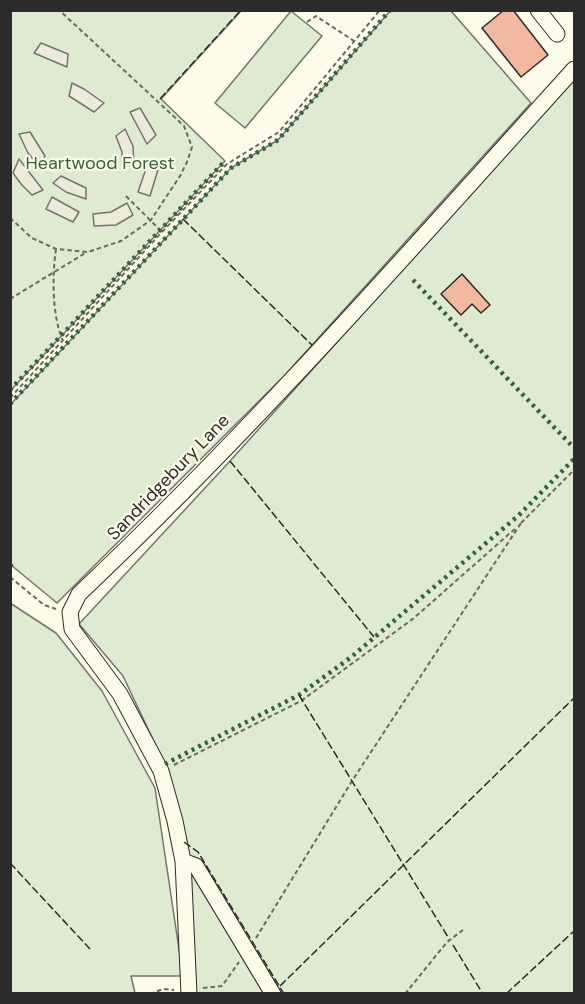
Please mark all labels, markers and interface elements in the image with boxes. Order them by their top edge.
park label: Heartwood Forest [26,153,174,175]
street label: Sandridgebury Lane [103,410,235,546]

